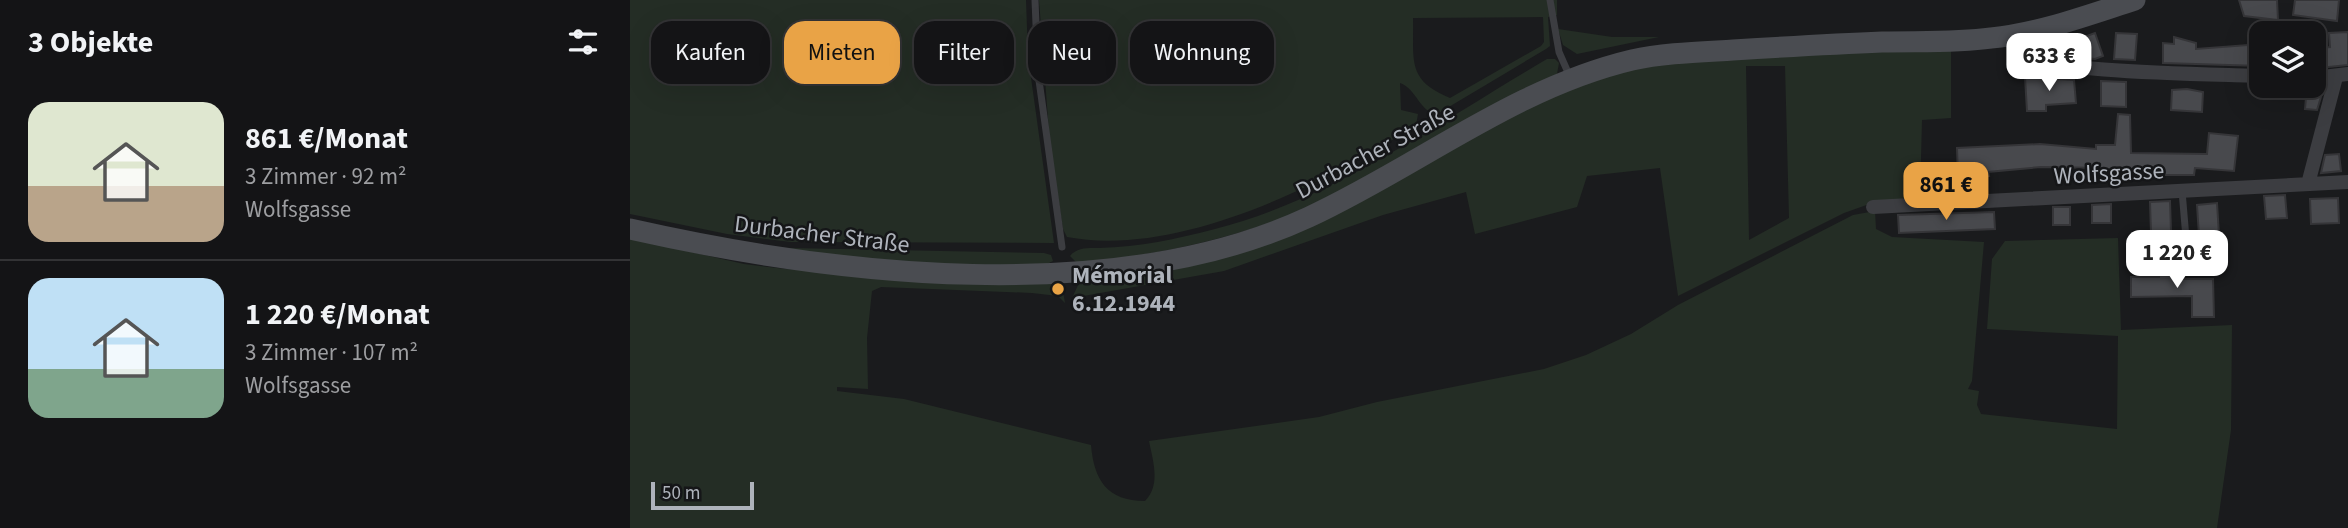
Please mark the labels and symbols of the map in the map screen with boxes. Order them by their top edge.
pin: 633 € [2000,34,2098,93]
street label: Durbacher Straße [1289,95,1461,208]
street label: Wolfsgasse [2053,153,2165,194]
pin: 861 € [1897,162,1995,222]
street label: Durbacher Straße [732,206,911,263]
pin: 1 220 € [2112,230,2242,290]
place label: Mémorial 6.12.1944 [1072,258,1175,321]
marker: Mémorial 6.12.1944 [1050,281,1066,297]
scale bar [651,479,754,511]

